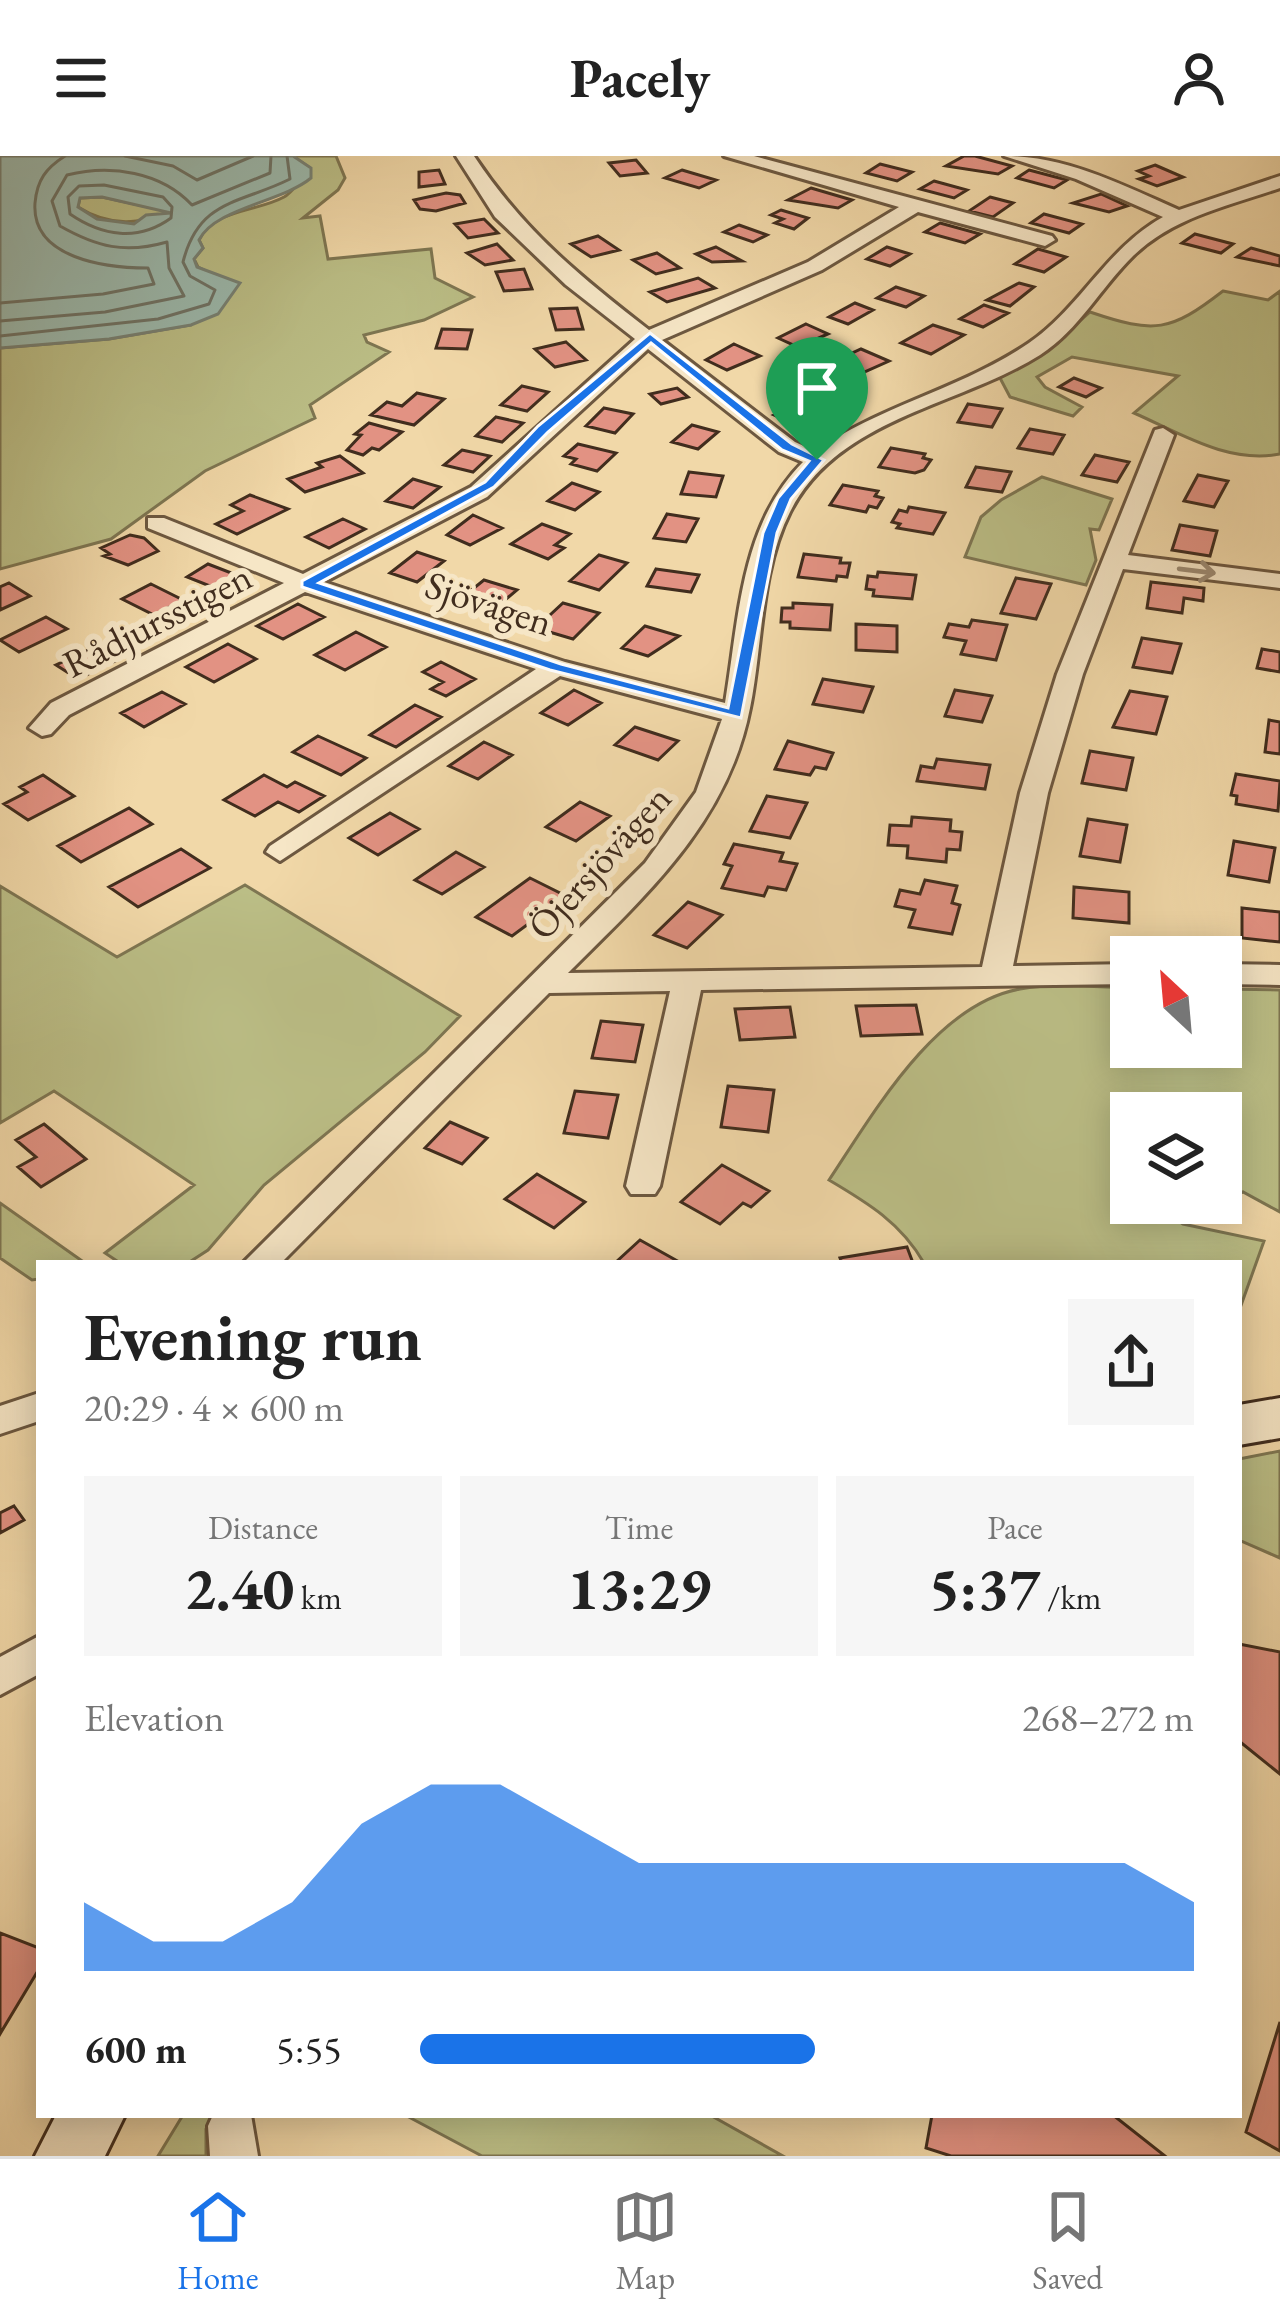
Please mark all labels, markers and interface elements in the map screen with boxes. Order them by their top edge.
text: Pacely [570,43,710,113]
icon: menu [48,45,114,111]
icon: person [1166,45,1232,111]
pin [766,337,868,460]
icon: arrive [784,355,850,421]
street label: Rådjursstigen [54,551,260,689]
street label: Sjövägen [419,559,559,647]
one-way arrow [1177,561,1216,583]
street label: Öjersjövägen [516,774,682,950]
north arrow [1110,936,1242,1068]
map controls [1110,936,1242,1224]
button: layers [1110,1092,1242,1224]
text: Evening run [84,1294,422,1380]
button: share [1068,1299,1194,1425]
text: 20:29 · 4 × 600 m [84,1382,344,1433]
text: Distance [208,1506,318,1549]
text: Time [605,1506,673,1549]
text: Pace [987,1506,1043,1549]
text: 2.40 [184,1549,294,1627]
text: 13:29 [567,1549,711,1627]
text: 5:37 [928,1549,1041,1627]
text: km [294,1576,342,1619]
text: /km [1041,1576,1102,1619]
text: Elevation [84,1692,224,1743]
text: 268–272 m [1022,1692,1194,1743]
text: 600 m [84,2024,187,2075]
text: 5:55 [276,2024,342,2075]
tab: Home [177,2184,259,2299]
tab: Map [612,2184,678,2299]
tab: Saved [1032,2184,1103,2299]

